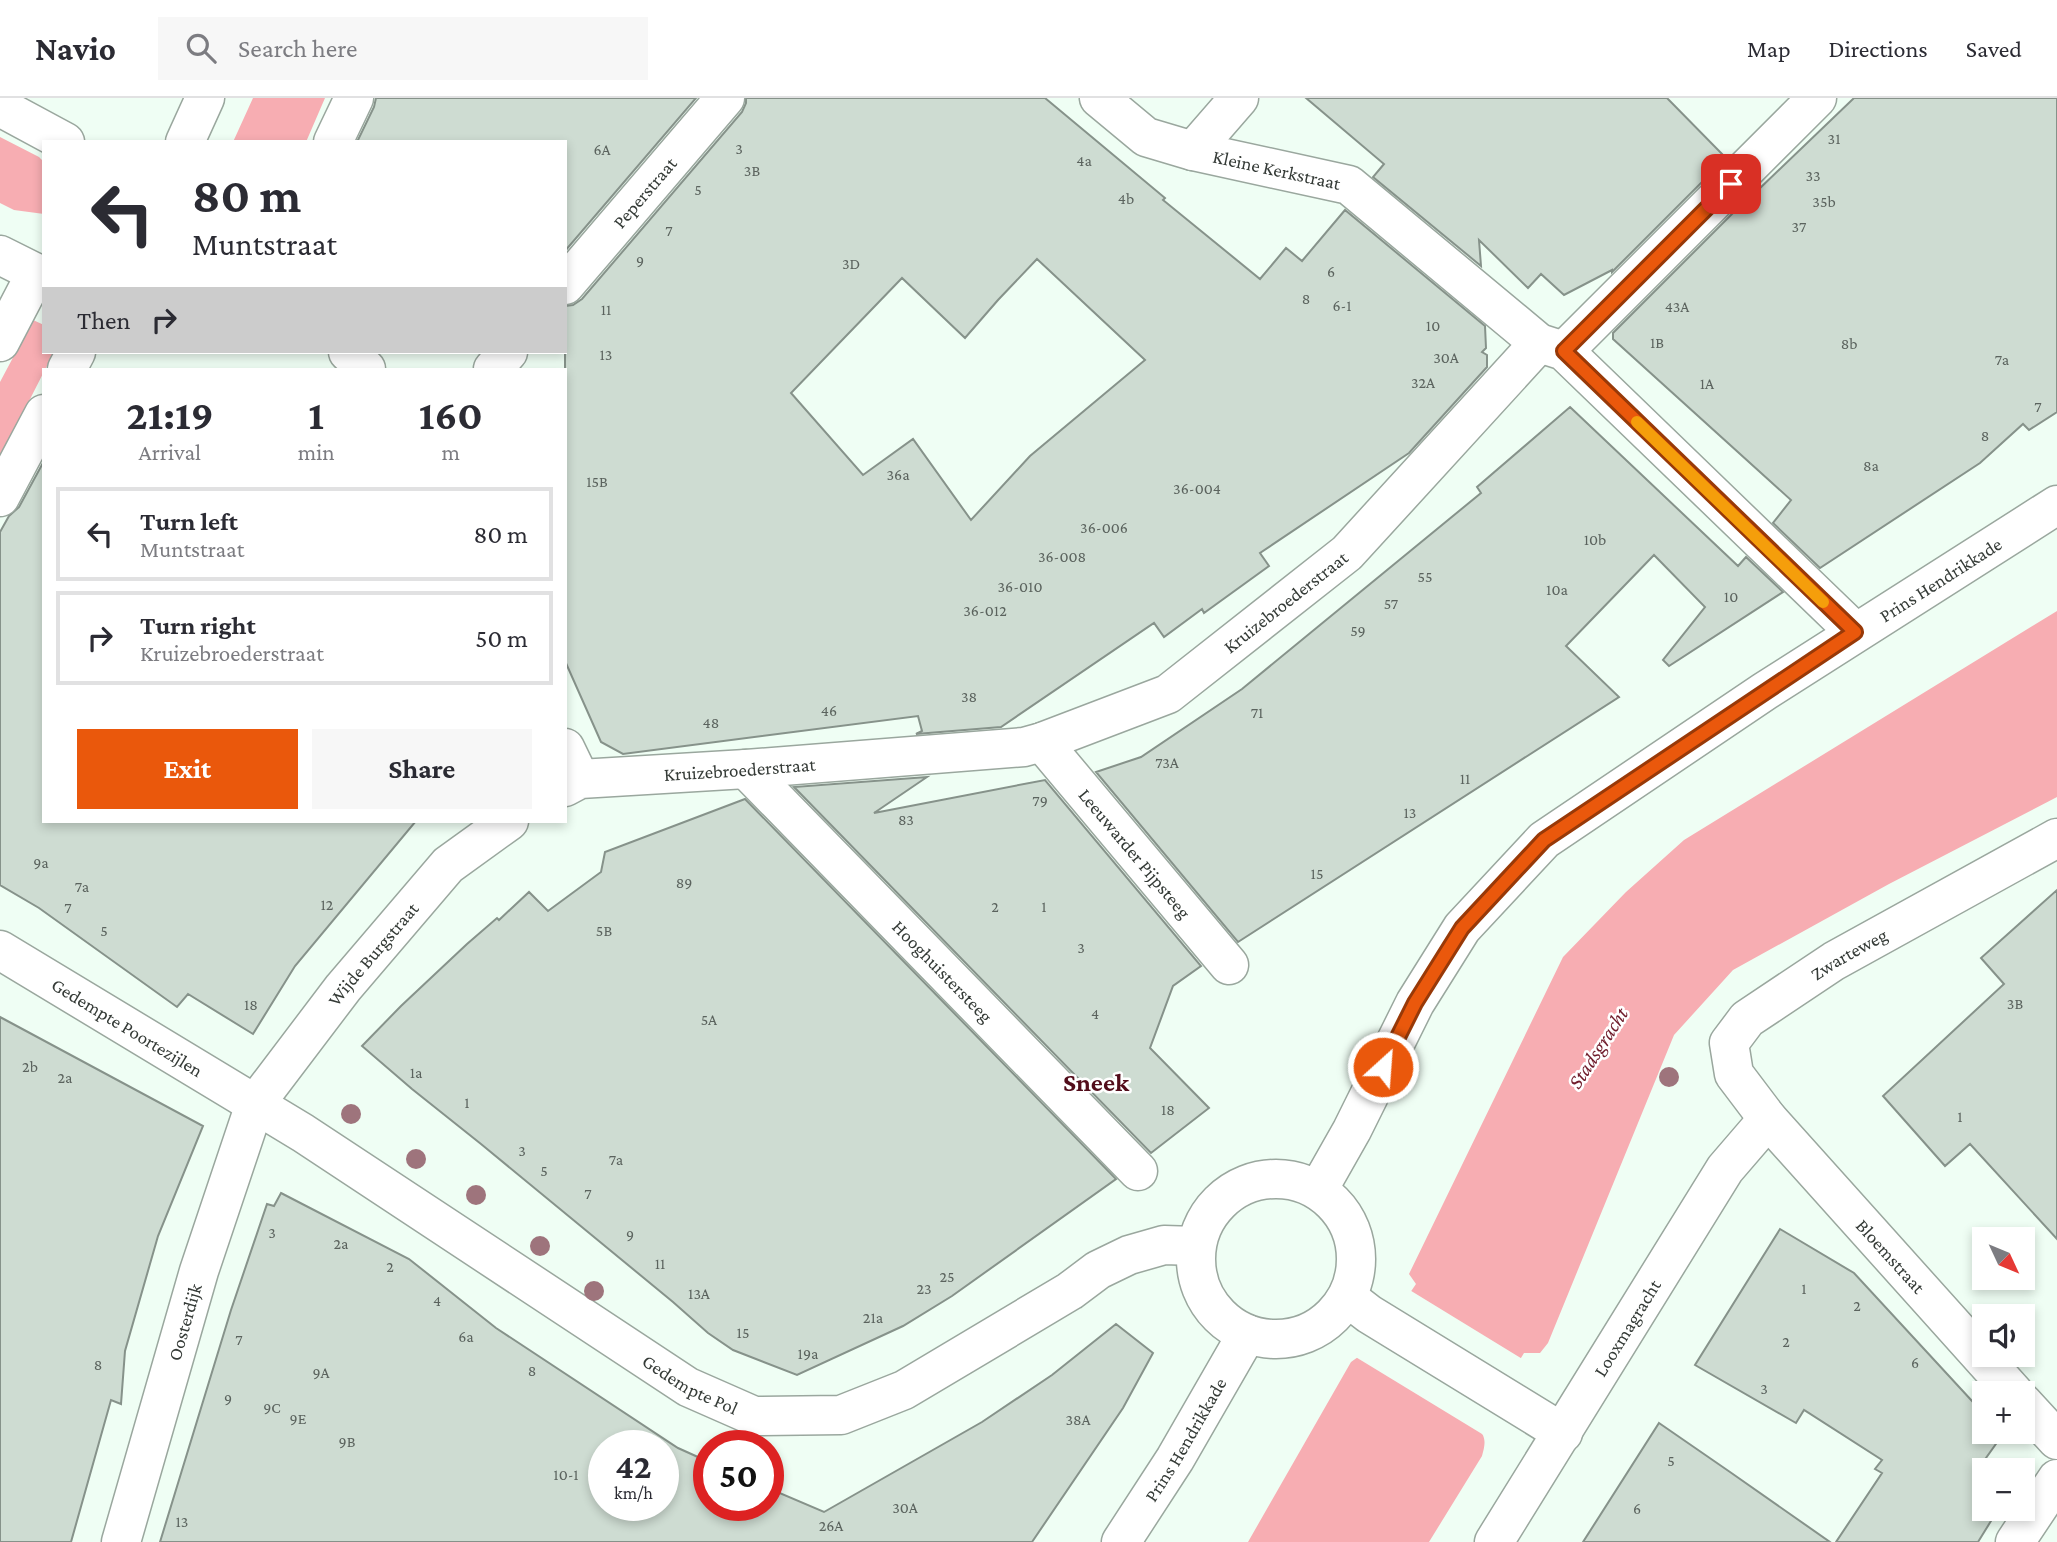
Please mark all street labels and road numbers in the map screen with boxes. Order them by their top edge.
street label: Kleine Kerkstraat [1211,146,1343,194]
street label: Peperstraat [609,152,681,232]
street label: Prins Hendrikkade [1876,533,2006,626]
street label: Kruizebroederstraat [1219,546,1352,657]
street label: Kruizebroederstraat [663,753,817,785]
street label: Leeuwarder Pijpsteeg [1074,784,1195,923]
street label: Wijde Burgstraat [323,898,423,1010]
street label: Hooghuistersteeg [888,916,997,1027]
street label: Zwarteweg [1807,924,1891,985]
street label: Gedempte Poortezijlen [48,974,207,1081]
street label: Bloemstraat [1852,1215,1930,1298]
street label: Looxmagracht [1589,1275,1665,1380]
street label: Oosterdijk [164,1280,206,1363]
street label: Gedempte Pol [638,1350,741,1419]
street label: Prins Hendrikkade [1140,1374,1231,1505]

